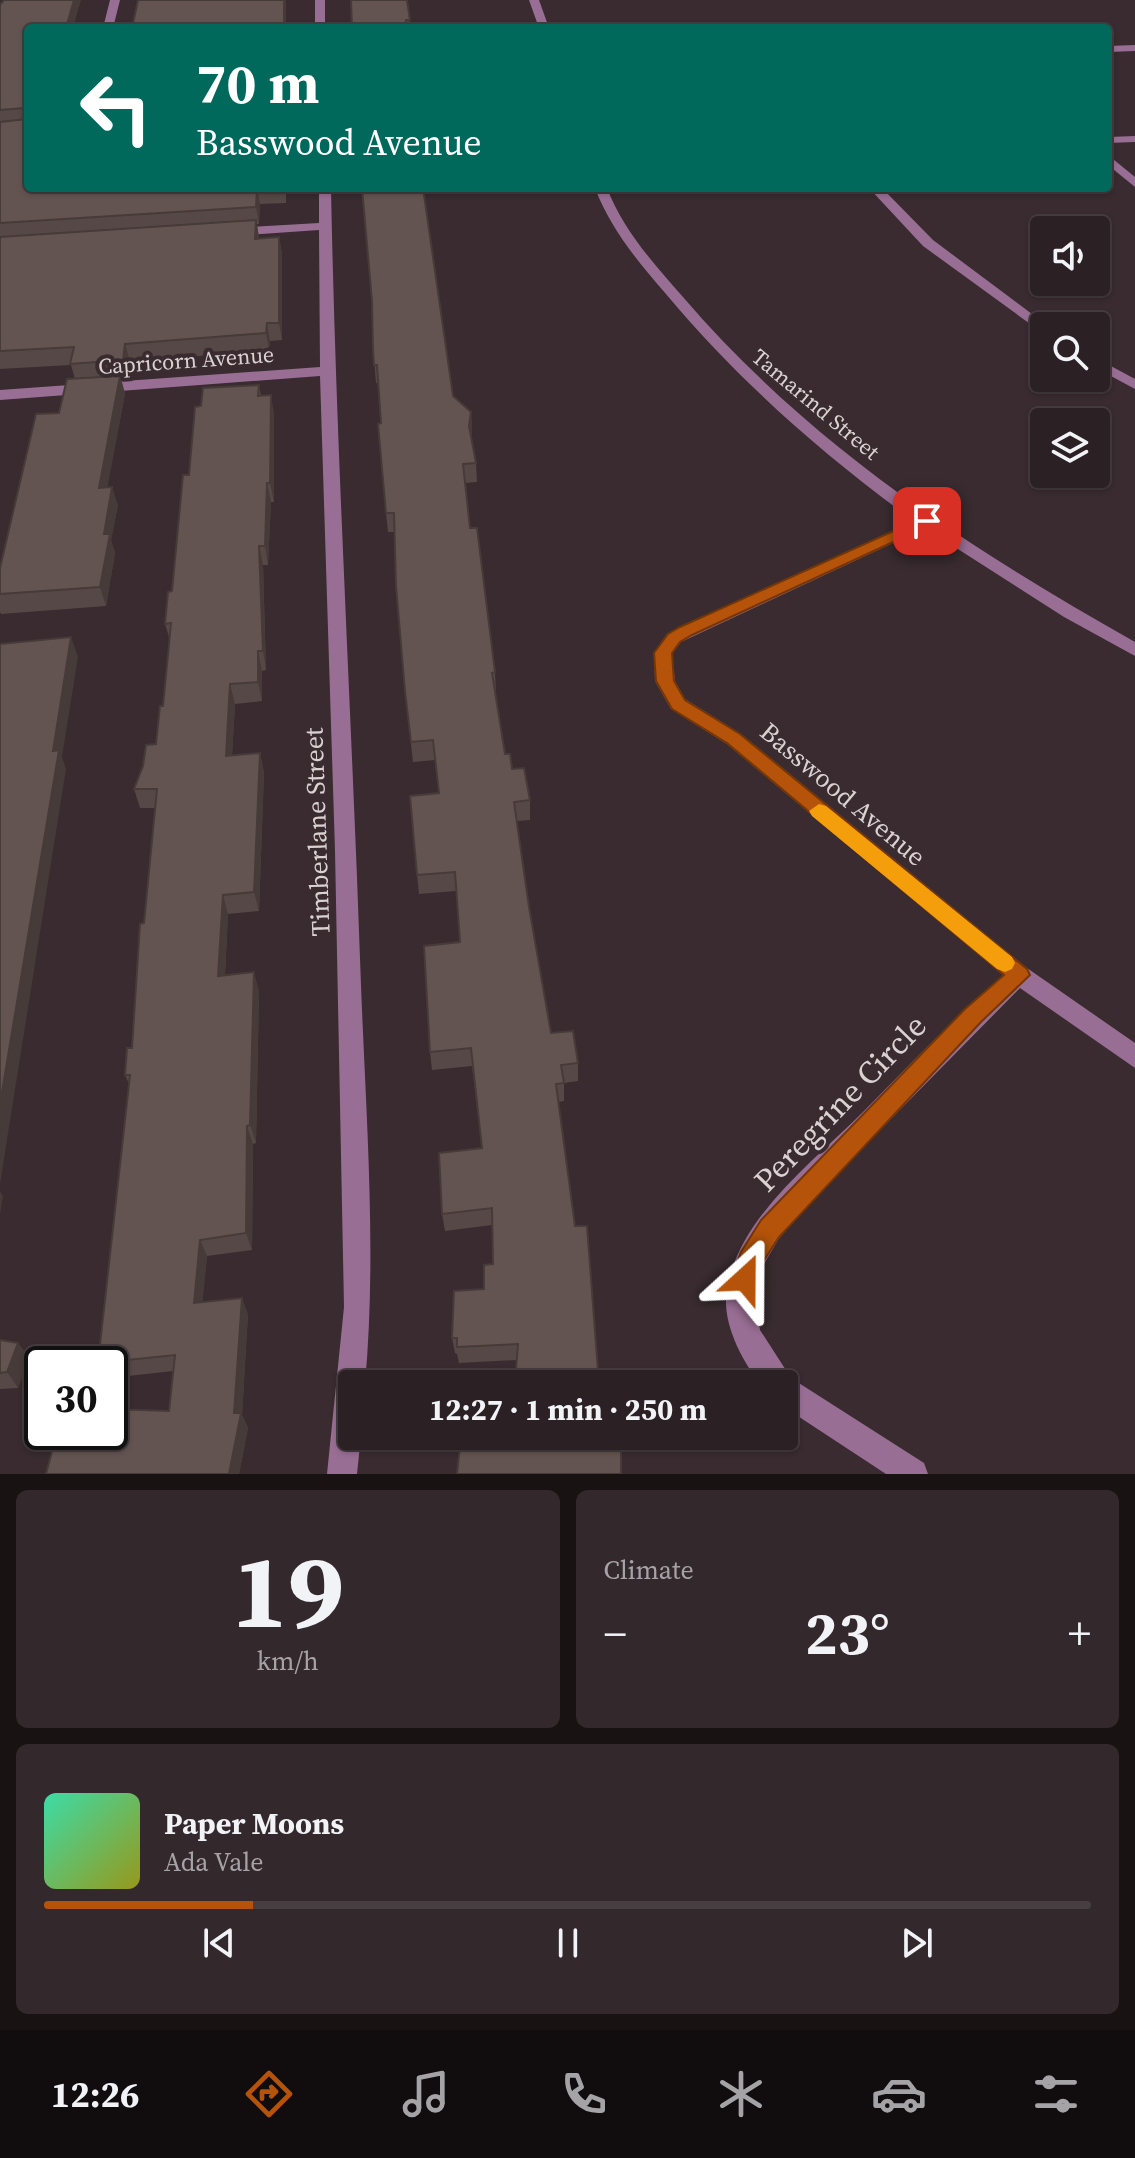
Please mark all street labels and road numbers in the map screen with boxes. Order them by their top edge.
street label: Capricorn Avenue [97,339,275,381]
street label: Tamarind Street [746,342,887,467]
street label: Basswood Avenue [752,714,934,874]
street label: Timberlane Street [295,727,339,937]
street label: Peregrine Circle [744,1005,936,1201]

